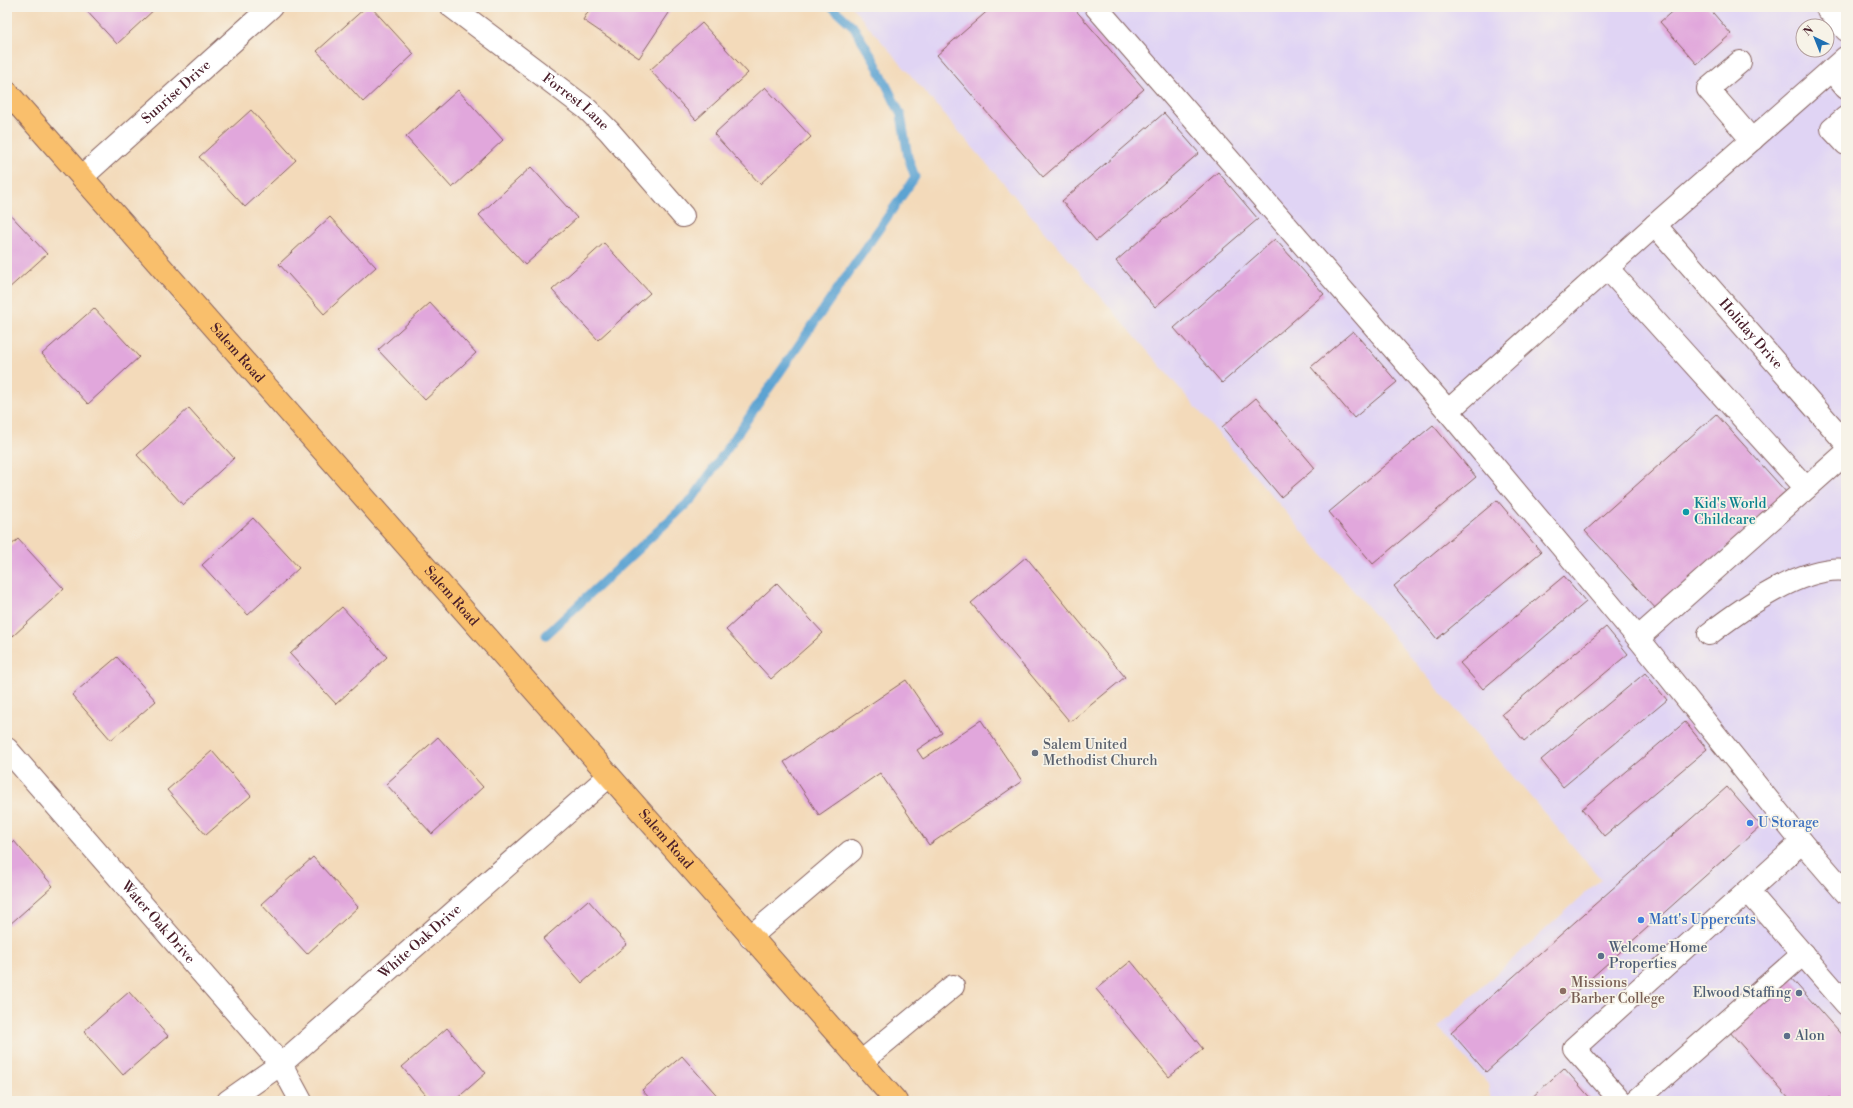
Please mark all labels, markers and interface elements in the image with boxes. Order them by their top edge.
north arrow [1795,18,1835,58]
text: N [1801,23,1817,40]
street label: Sunrise Drive [138,56,215,128]
street label: Forrest Lane [539,69,613,135]
street label: Holiday Drive [1715,295,1786,373]
street label: Salem Road [206,319,268,387]
place label: Kid's World Childcare [1694,495,1767,529]
marker: Kid's World Childcare [1681,507,1691,517]
street label: Salem Road [420,562,482,630]
place label: Salem United Methodist Church [1043,736,1158,770]
marker: Salem United Methodist Church [1030,748,1040,758]
street label: Salem Road [634,806,697,873]
place label: U Storage [1758,814,1819,832]
marker: U Storage [1745,818,1755,828]
street label: Water Oak Drive [116,877,199,968]
street label: White Oak Drive [374,901,465,984]
place label: Matt's Uppercuts [1649,911,1756,929]
marker: Matt's Uppercuts [1636,915,1646,925]
place label: Welcome Home Properties [1608,939,1708,973]
marker: Welcome Home Properties [1596,951,1606,961]
place label: Missions Barber College [1570,974,1665,1008]
place label: Elwood Staffing [1693,984,1792,1002]
marker: Missions Barber College [1558,986,1568,996]
marker: Elwood Staffing [1794,988,1804,998]
place label: Alon [1794,1027,1826,1045]
marker: Alon [1782,1031,1792,1041]

